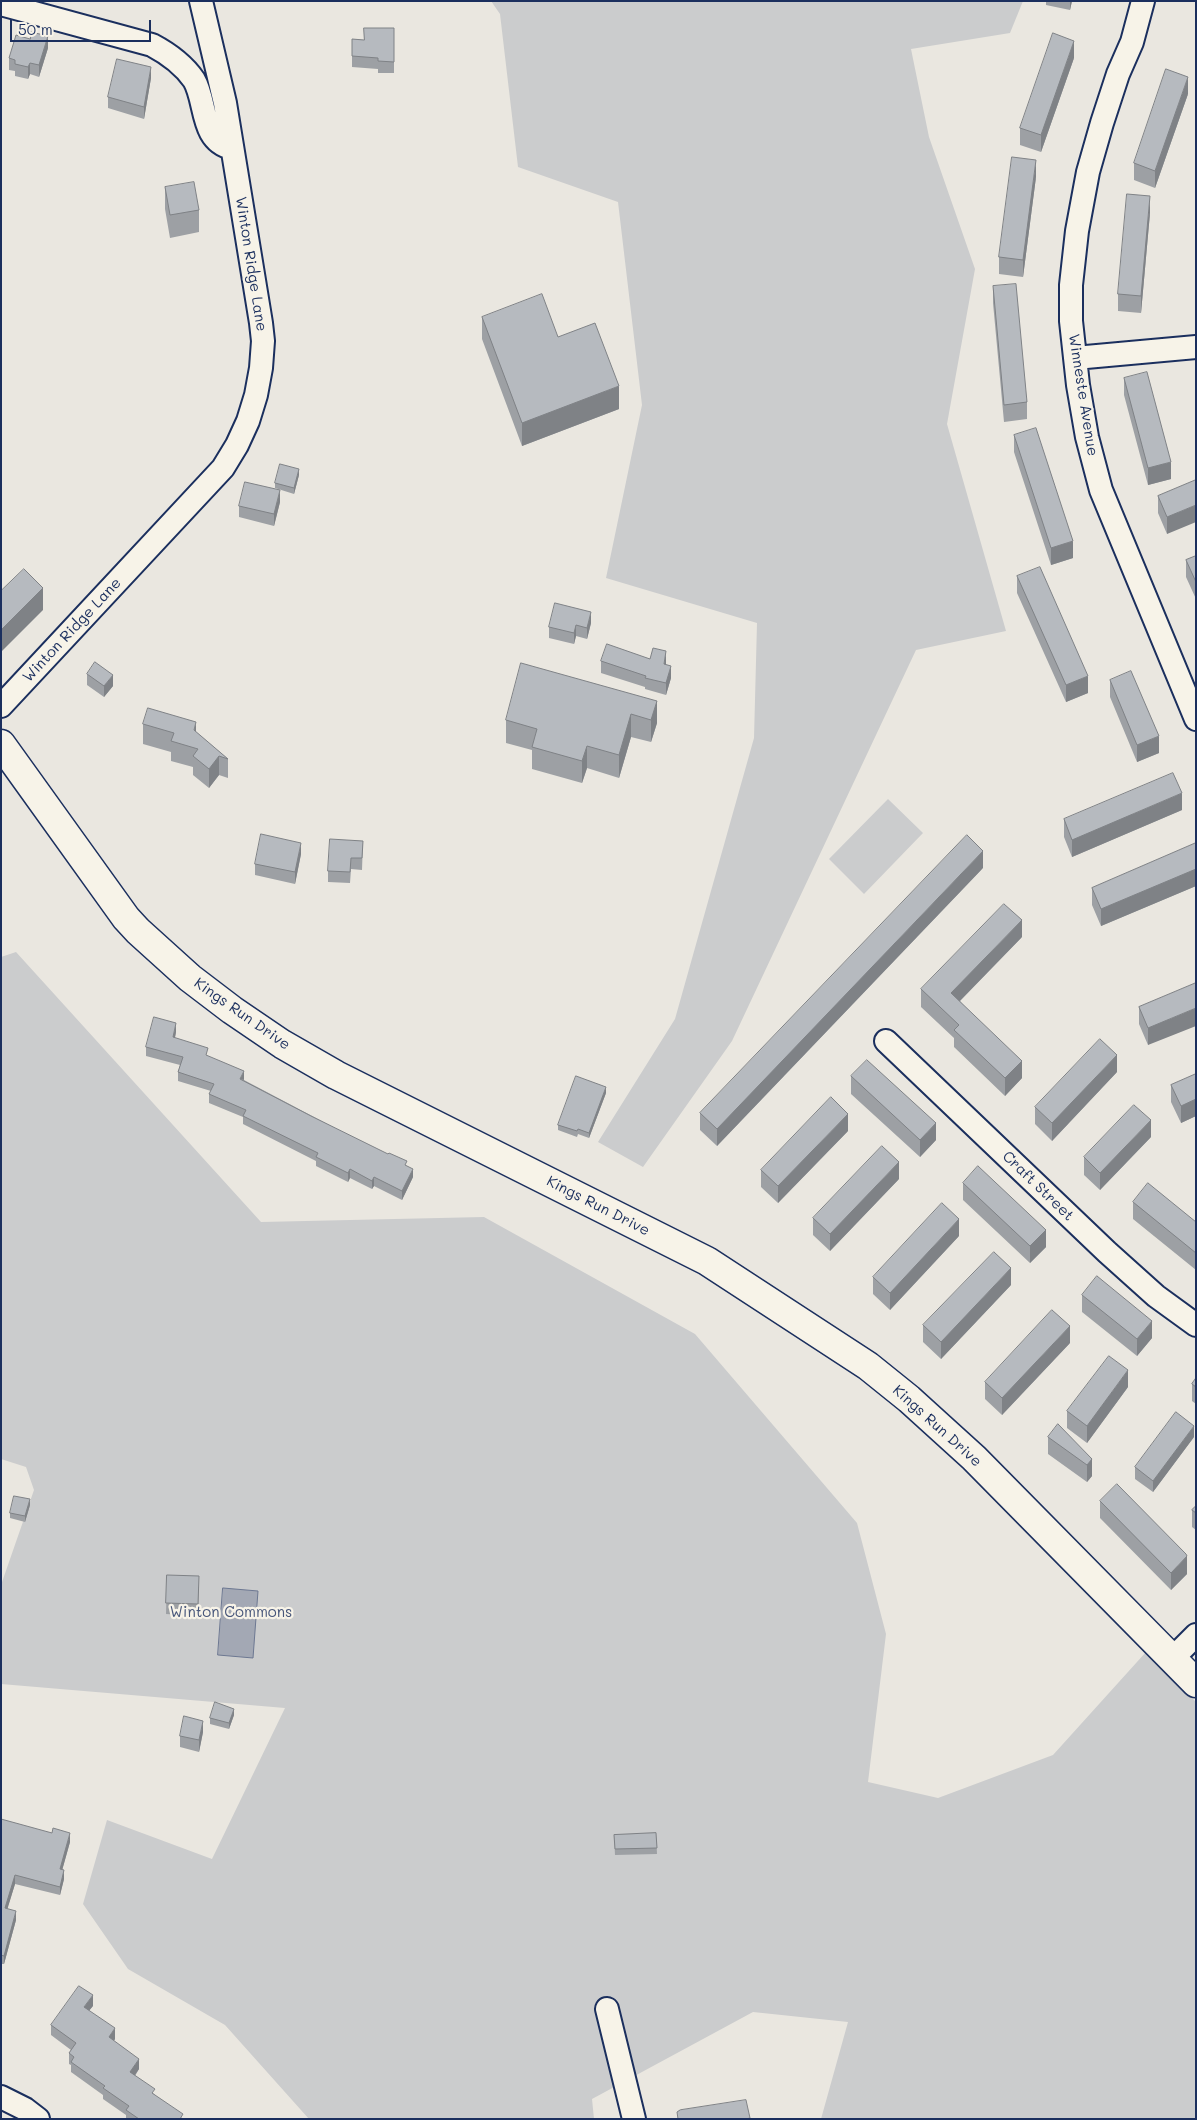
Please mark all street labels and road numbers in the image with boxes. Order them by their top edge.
street label: Winton Ridge Lane [231,195,271,333]
street label: Winneste Avenue [1064,333,1102,457]
street label: Winton Ridge Lane [19,574,125,686]
street label: Kings Run Drive [190,974,294,1054]
street label: Craft Street [998,1147,1078,1225]
street label: Kings Run Drive [543,1172,653,1240]
street label: Kings Run Drive [889,1381,985,1471]

